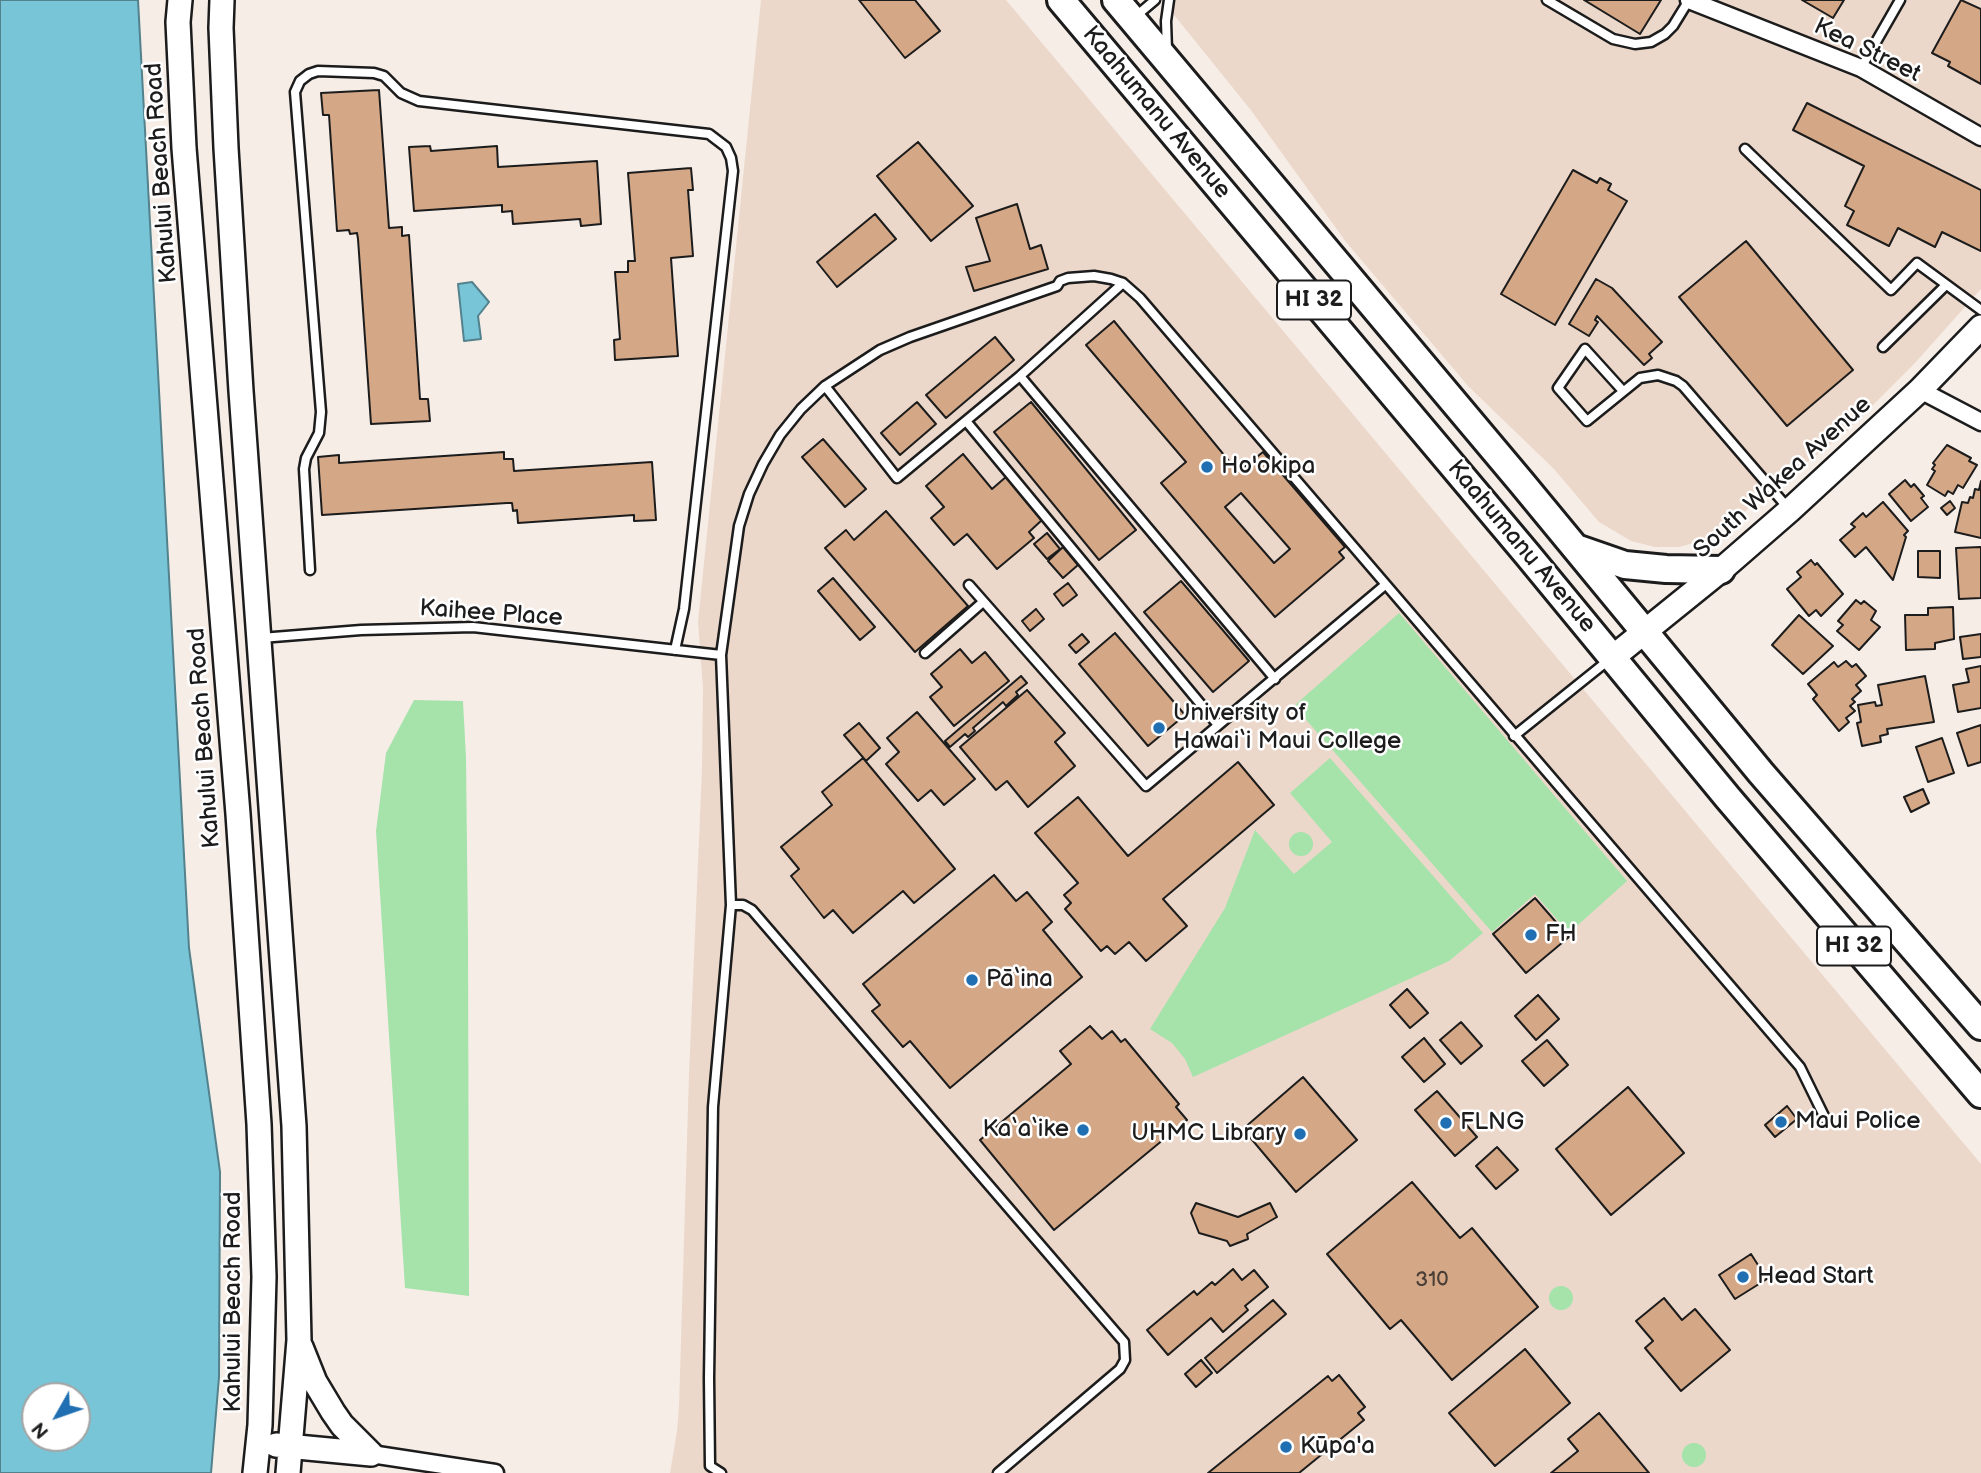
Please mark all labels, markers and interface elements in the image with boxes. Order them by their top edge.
street label: Kea Street [1809,13,1925,89]
street label: Kaahumanu Avenue [1076,21,1236,205]
street label: Kahului Beach Road [140,62,184,284]
road number: HI 32 [1277,280,1351,320]
street label: South Wakea Avenue [1688,391,1878,565]
place label: Ho'okipa [1221,453,1315,481]
street label: Kaahumanu Avenue [1441,455,1601,639]
marker: Ho'okipa [1199,459,1215,475]
street label: Kaihee Place [418,595,564,633]
street label: Kahului Beach Road [183,627,227,849]
place label: University of Hawai‘i Maui College [1173,700,1401,756]
marker: University of Hawai‘i Maui College [1151,720,1167,736]
place label: FH [1545,921,1577,949]
road number: HI 32 [1817,926,1891,965]
marker: FH [1523,927,1539,943]
place label: Pā‘ina [986,966,1053,994]
marker: Pā‘ina [964,972,980,988]
place label: Maui Police [1795,1108,1920,1136]
place label: FLNG [1460,1109,1524,1137]
marker: Maui Police [1773,1114,1789,1130]
marker: FLNG [1438,1115,1454,1131]
place label: Ka‘a‘ike [983,1116,1069,1144]
place label: UHMC Library [1131,1120,1286,1148]
marker: Ka‘a‘ike [1075,1122,1091,1138]
marker: UHMC Library [1292,1126,1308,1142]
street label: Kahului Beach Road [220,1192,248,1412]
place label: Head Start [1757,1263,1874,1291]
house number: 310 [1415,1268,1449,1294]
marker: Head Start [1735,1269,1751,1285]
north arrow [21,1382,91,1452]
text: N [28,1417,54,1442]
place label: Kūpa'a [1300,1433,1375,1461]
marker: Kūpa'a [1278,1439,1294,1455]

